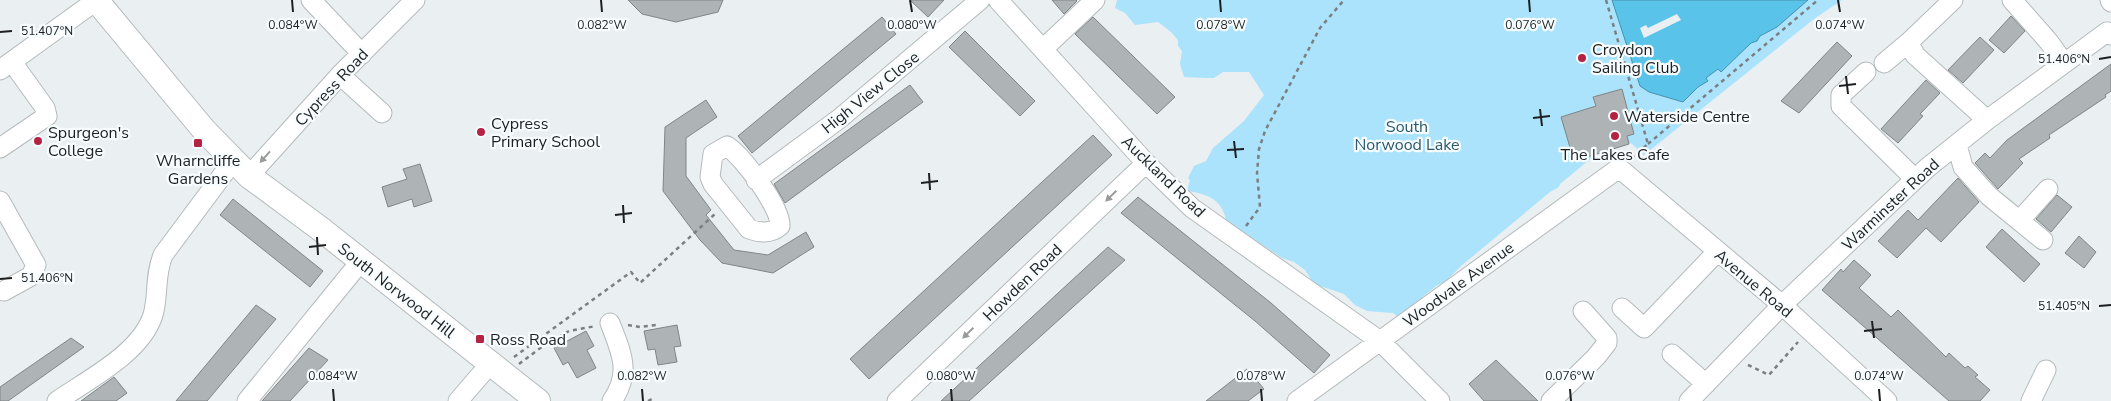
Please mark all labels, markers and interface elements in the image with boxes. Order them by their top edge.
text: 0.084°W [268,17,318,33]
text: 0.082°W [577,17,627,33]
text: 0.080°W [887,17,937,33]
text: 0.078°W [1196,17,1246,33]
text: 0.076°W [1505,17,1555,33]
text: 0.074°W [1815,17,1865,33]
text: 51.407°N [21,23,73,39]
place label: Croydon Sailing Club [1592,39,1679,79]
street label: Cypress Road [290,44,373,131]
street label: High View Close [817,47,924,139]
text: 51.406°N [2038,51,2090,67]
marker: Croydon Sailing Club [1576,52,1588,64]
place label: Waterside Centre [1624,106,1750,128]
marker: Waterside Centre [1608,110,1620,122]
place label: Cypress Primary School [491,113,600,153]
park label: South Norwood Lake [1355,116,1460,156]
place label: Spurgeon's College [48,122,129,162]
marker: Cypress Primary School [475,126,487,138]
marker: The Lakes Cafe [1609,130,1621,142]
street label: Auckland Road [1116,131,1210,223]
marker: Spurgeon's College [32,135,44,147]
marker: Wharncliffe Gardens [192,137,204,149]
place label: The Lakes Cafe [1560,144,1670,166]
place label: Wharncliffe Gardens [156,150,240,190]
one-way arrow [259,151,271,163]
street label: Warminster Road [1837,154,1944,256]
one-way arrow [1106,190,1118,202]
street label: Woodvale Avenue [1399,237,1518,333]
street label: South Norwood Hill [333,238,460,344]
street label: Howden Road [978,239,1067,326]
street label: Avenue Road [1710,245,1797,323]
text: 51.406°N [21,270,73,286]
text: 51.405°N [2038,298,2090,314]
one-way arrow [963,327,975,339]
place label: Ross Road [490,329,566,351]
marker: Ross Road [474,333,486,345]
text: 0.084°W [308,368,358,384]
text: 0.082°W [617,368,667,384]
text: 0.080°W [926,368,976,384]
text: 0.078°W [1236,368,1286,384]
text: 0.076°W [1545,368,1595,384]
text: 0.074°W [1854,368,1904,384]

